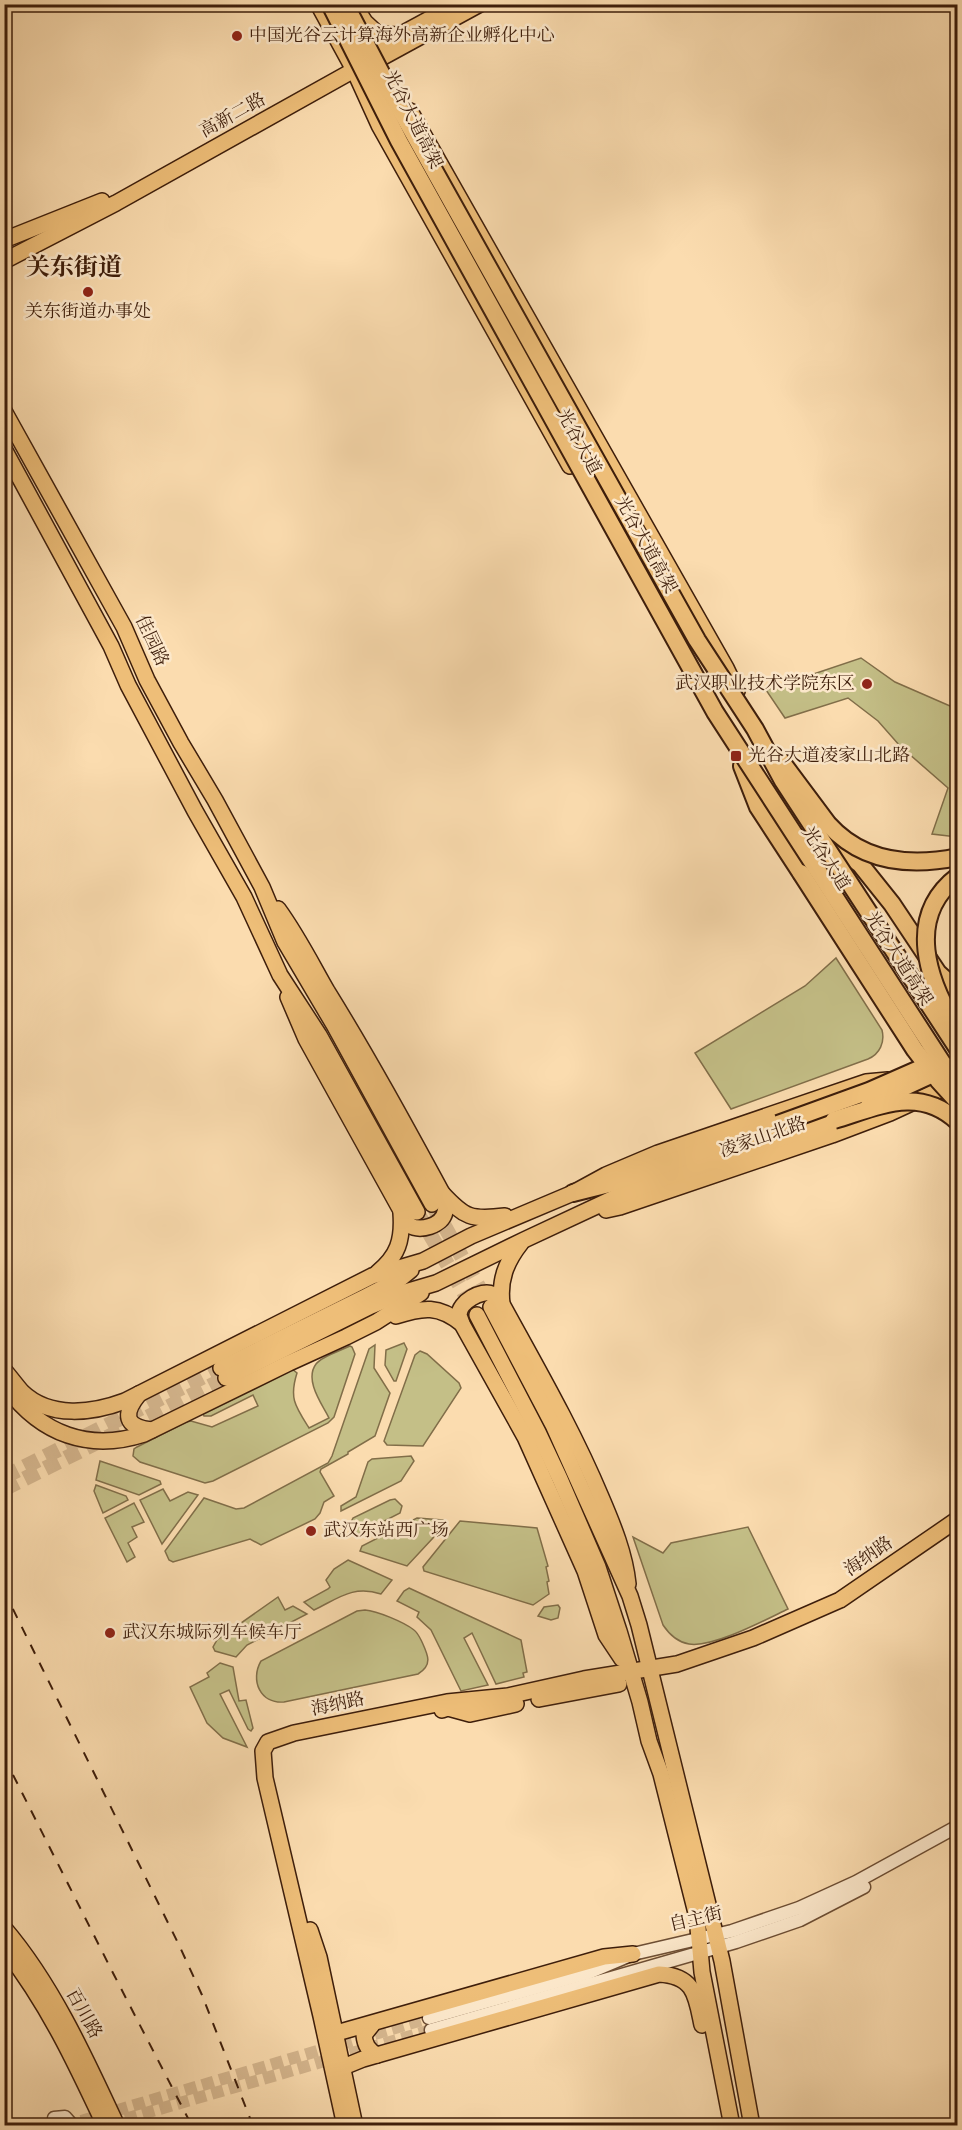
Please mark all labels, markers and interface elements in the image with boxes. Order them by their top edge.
place label: 中国光谷云计算海外高新企业孵化中心 [249,25,555,48]
marker: 中国光谷云计算海外高新企业孵化中心 [230,29,244,43]
street label: 光谷大道高架 [377,67,447,173]
street label: 高新二路 [196,88,270,144]
district label: 关东街道 [26,253,122,284]
marker: 关东街道办事处 [81,285,95,299]
place label: 关东街道办事处 [25,301,151,324]
street label: 光谷大道 [550,405,606,479]
street label: 光谷大道高架 [609,492,681,598]
street label: 佳园路 [129,612,173,670]
place label: 武汉职业技术学院东区 [675,673,855,696]
marker: 武汉职业技术学院东区 [860,677,874,691]
place label: 光谷大道凌家山北路 [748,745,910,768]
marker: 光谷大道凌家山北路 [729,749,743,763]
street label: 光谷大道 [796,823,854,895]
street label: 光谷大道高架 [859,907,937,1011]
street label: 凌家山北路 [717,1112,809,1164]
place label: 武汉东站西广场 [323,1520,449,1543]
marker: 武汉东站西广场 [304,1524,318,1538]
street label: 海纳路 [840,1532,898,1582]
place label: 武汉东城际列车候车厅 [122,1622,302,1645]
marker: 武汉东城际列车候车厅 [103,1626,117,1640]
street label: 海纳路 [309,1688,367,1722]
street label: 自主街 [667,1903,725,1937]
street label: 百川路 [60,1985,106,2043]

